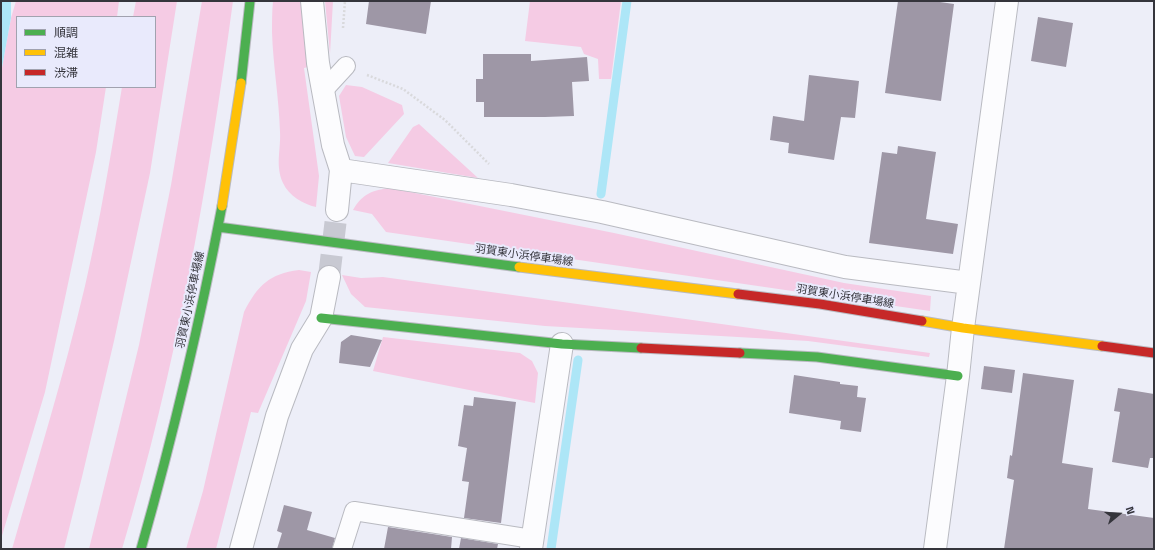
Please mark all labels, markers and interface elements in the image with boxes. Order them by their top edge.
legend [16,16,156,88]
text: 順調 [54,23,78,42]
text: 混雑 [54,43,78,62]
text: 渋滞 [54,63,78,82]
street label: 羽賀東小浜停車場線 [474,243,574,269]
street label: 羽賀東小浜停車場線 [174,250,208,350]
street label: 羽賀東小浜停車場線 [795,283,895,311]
north arrow [1099,494,1139,534]
text: N [1122,504,1139,516]

